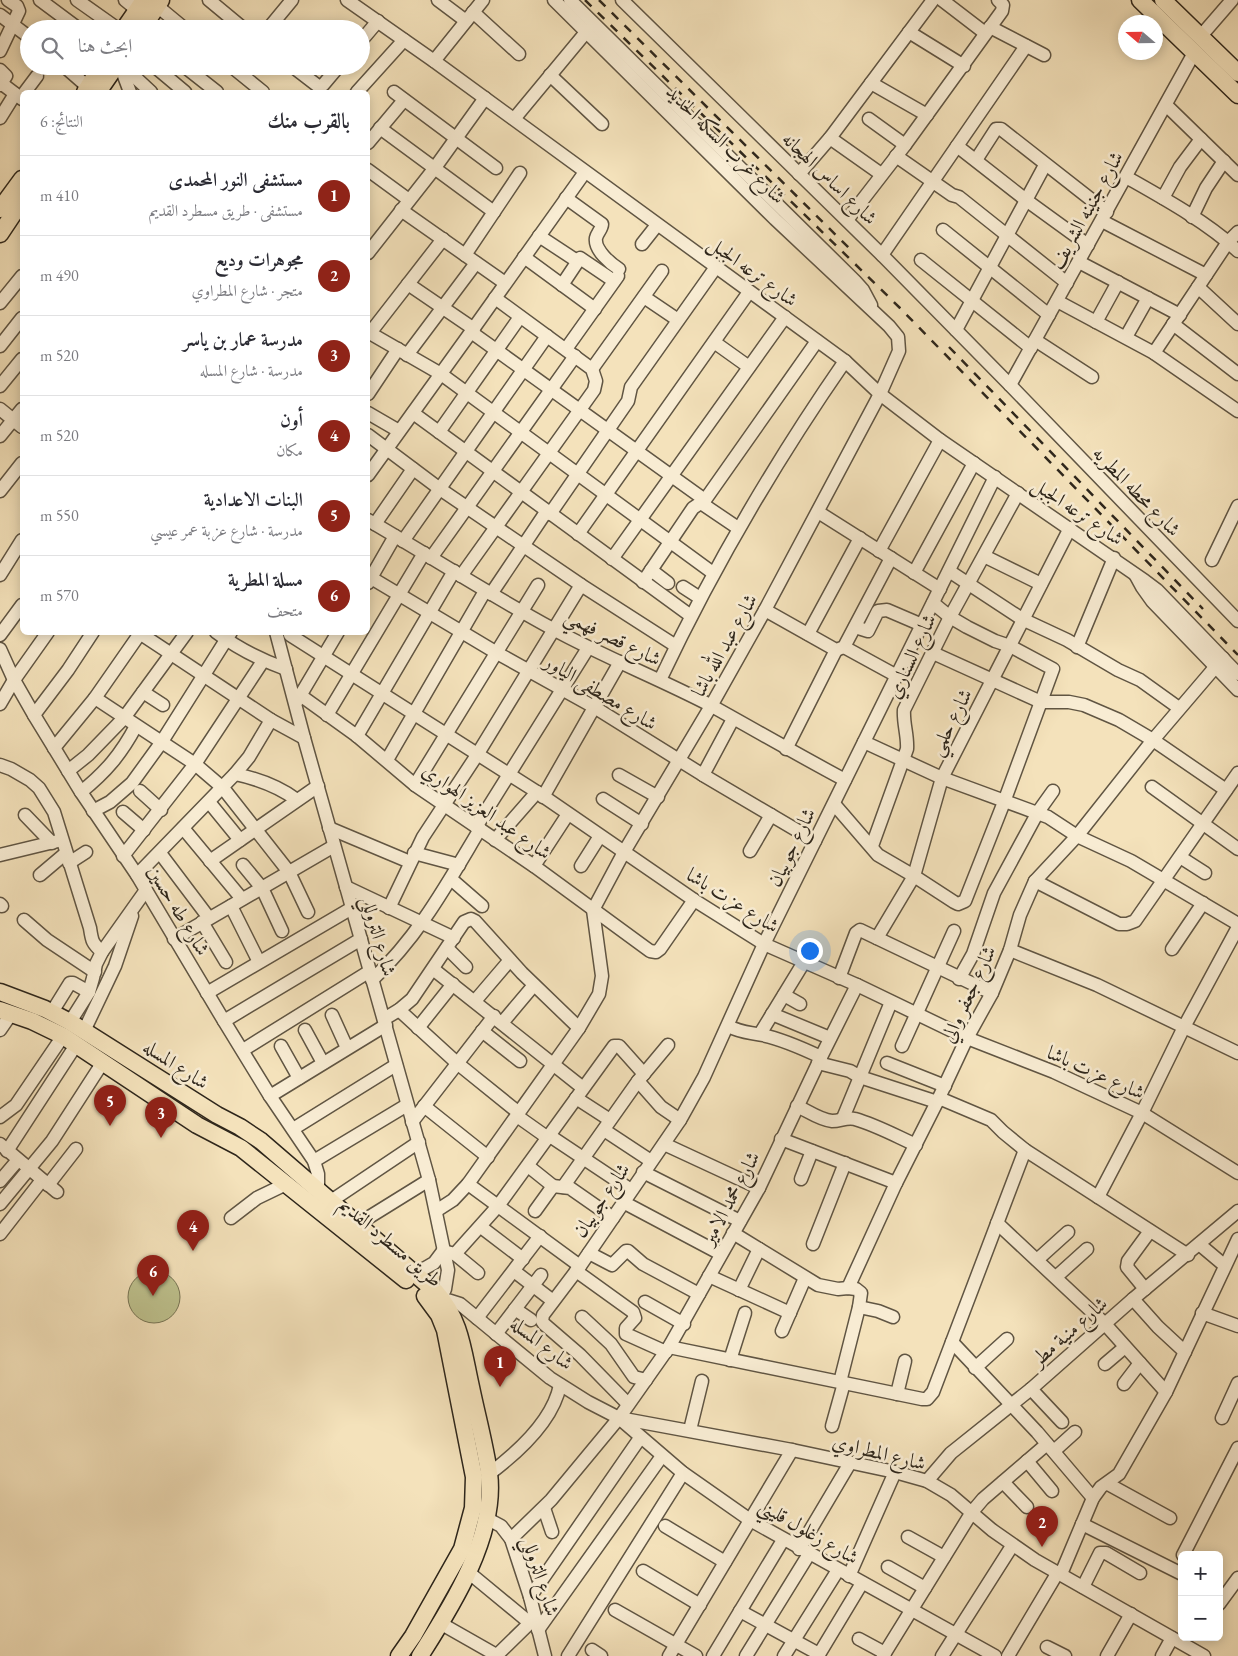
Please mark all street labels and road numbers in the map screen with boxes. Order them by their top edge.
street label: شارع غرب السكه الحديد [657,79,791,213]
street label: شارع اساس الهجانه [773,126,883,234]
street label: شارع جنينه الشريف [1043,146,1133,276]
street label: شارع ترعه الجبل [700,230,803,316]
street label: شارع محطه المطريه [1084,440,1187,545]
street label: شارع ترعه الجبل [1024,471,1129,555]
street label: شارع عبد الله باشا [683,588,767,704]
street label: شارع قصر فهمي [558,602,666,677]
street label: شارع السناري [880,609,946,705]
street label: شارع مصطفى الياور [535,647,662,740]
street label: شارع حلمي [922,684,983,763]
street label: شارع عبد العزيز الهواري [414,757,557,869]
street label: شارع جوبيان [761,803,826,893]
street label: شارع طه حسين [137,860,216,963]
street label: شارع عزت باشا [679,861,784,943]
street label: شارع التروللي [348,893,403,981]
street label: شارع جعفر والي [934,941,1006,1049]
street label: شارع المسله [135,1033,214,1099]
street label: شارع عزت باشا [1041,1039,1149,1110]
street label: شارع محمد الامير [693,1147,770,1254]
street label: شارع جوبيان [567,1158,640,1245]
street label: طريق مسطرد القديم [331,1191,448,1297]
street label: شارع منية مطر [1024,1291,1116,1377]
street label: شارع المسله [502,1310,579,1380]
street label: شارع المطراوي [828,1428,929,1481]
street label: شارع زغلول قليني [751,1492,864,1575]
street label: شارع التروللي [509,1533,566,1621]

